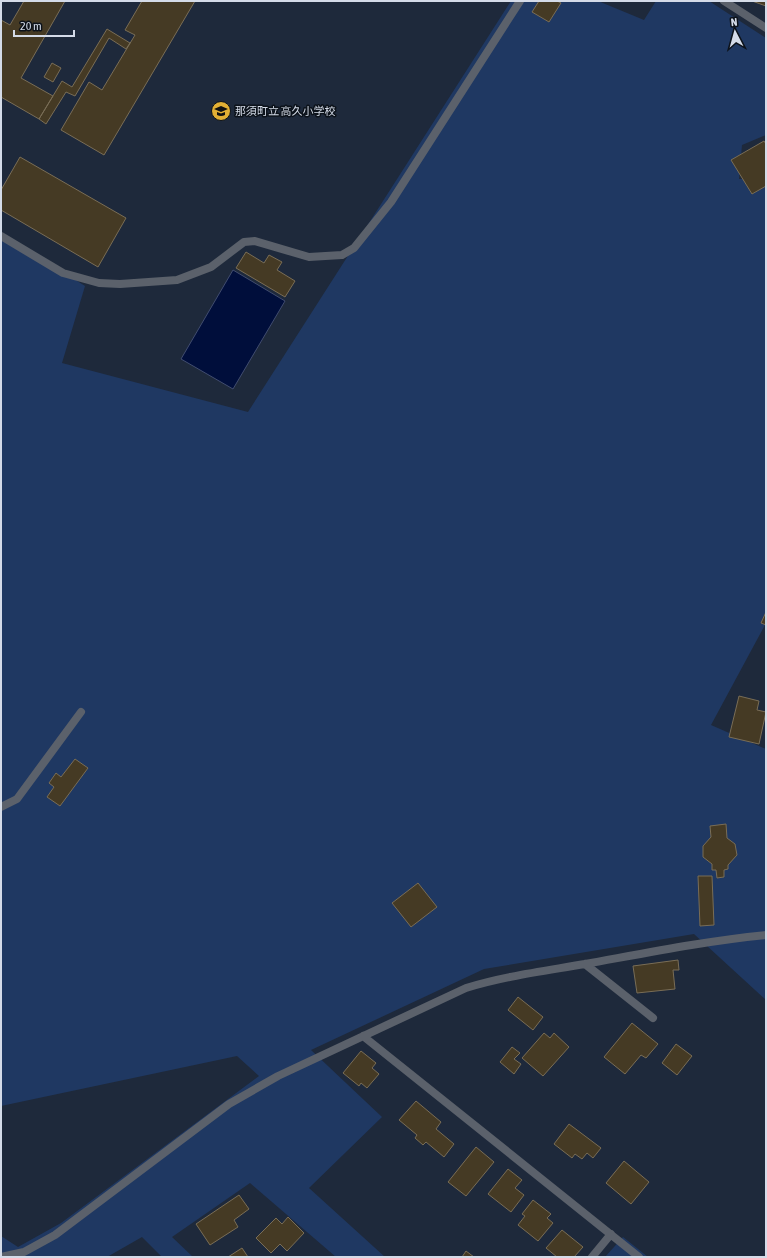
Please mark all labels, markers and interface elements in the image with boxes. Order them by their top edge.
scale bar [14,12,74,38]
north arrow [715,12,755,52]
text: N [730,16,738,28]
text: 20 m [20,19,42,33]
school or university icon: 那須町立 高久小学校 [210,100,232,122]
place label: 那須町立 高久小学校 [235,105,336,117]

